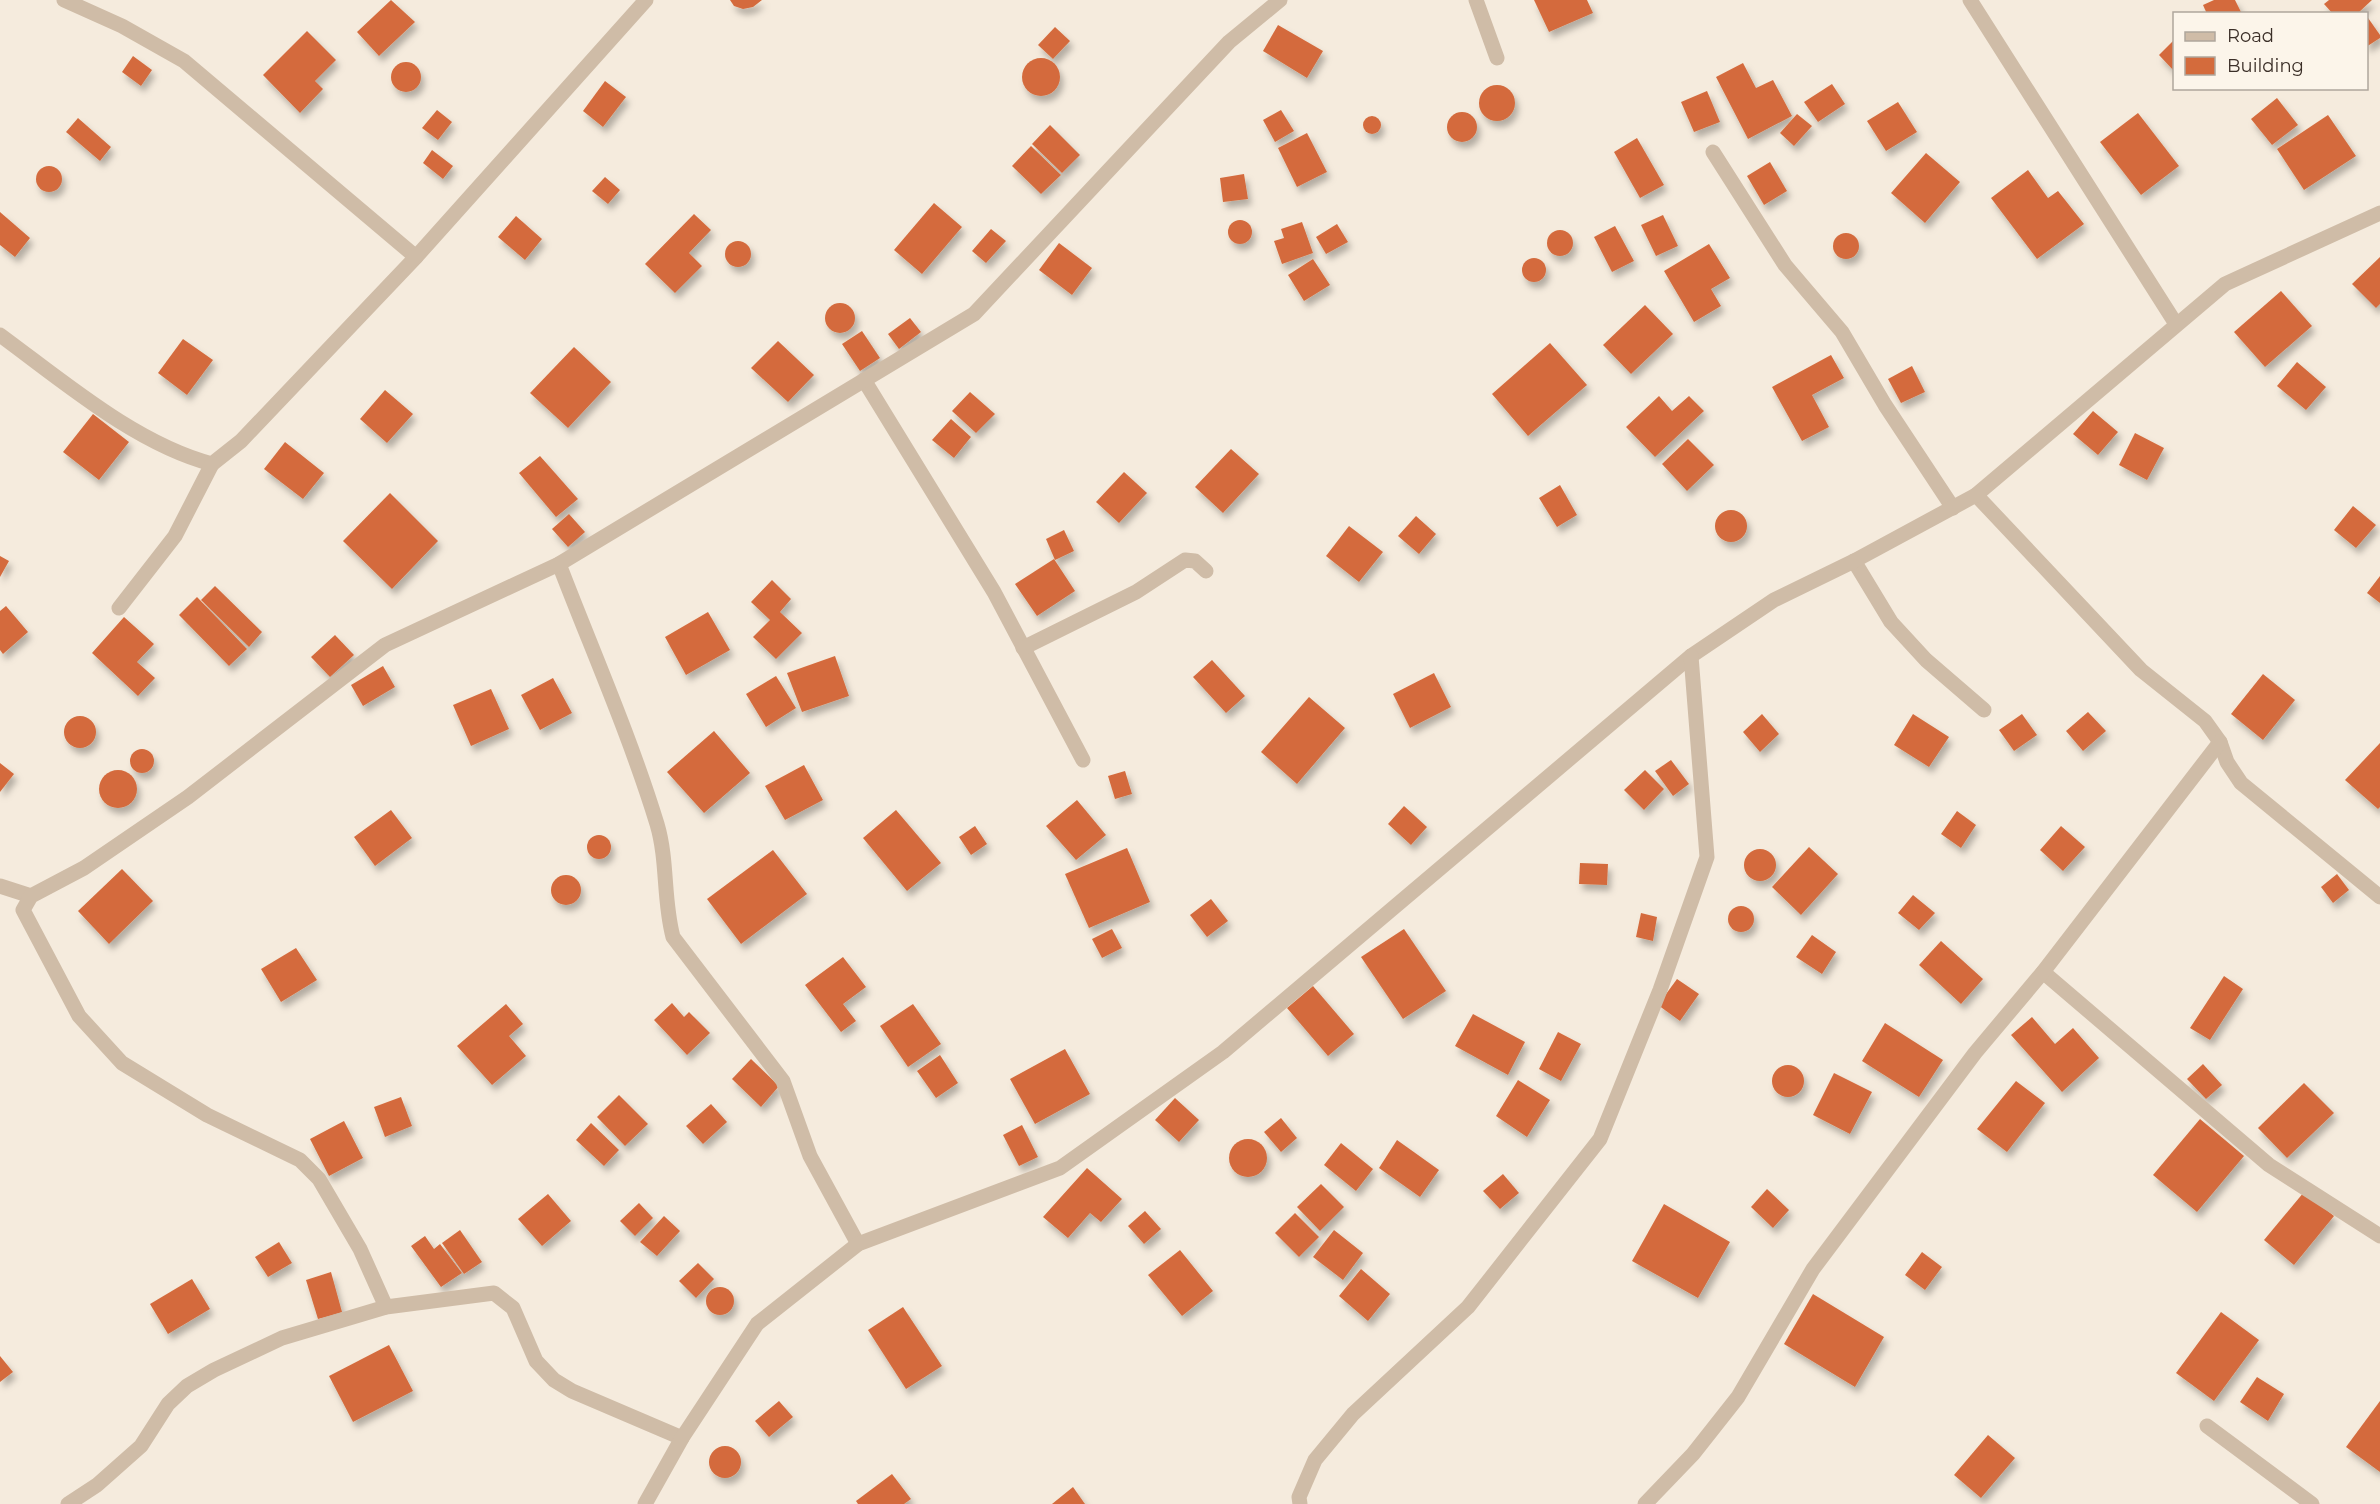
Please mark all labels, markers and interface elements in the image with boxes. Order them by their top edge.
legend [2173,12,2368,90]
text: Road [2227,25,2274,47]
text: Building [2227,55,2304,77]

